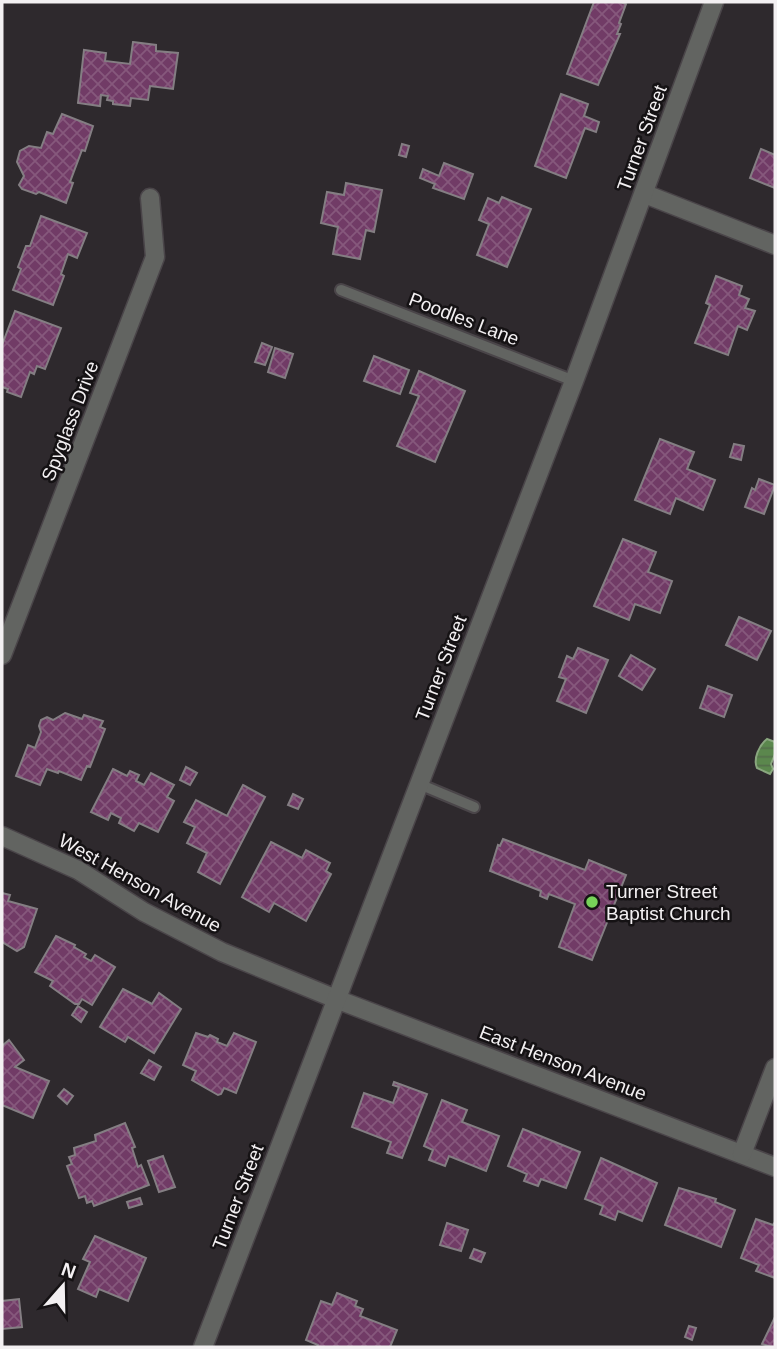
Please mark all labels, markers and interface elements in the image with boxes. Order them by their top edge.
street label: Turner Street [613,81,671,194]
street label: Poodles Lane [406,288,522,350]
street label: Spyglass Drive [37,358,103,484]
street label: Turner Street [411,612,471,724]
street label: West Henson Avenue [55,830,225,936]
place label: Turner Street Baptist Church [606,881,731,924]
marker: Turner Street Baptist Church [584,894,600,910]
street label: East Henson Avenue [477,1021,649,1105]
street label: Turner Street [208,1141,268,1253]
north arrow [28,1251,98,1321]
text: N [59,1258,79,1283]

